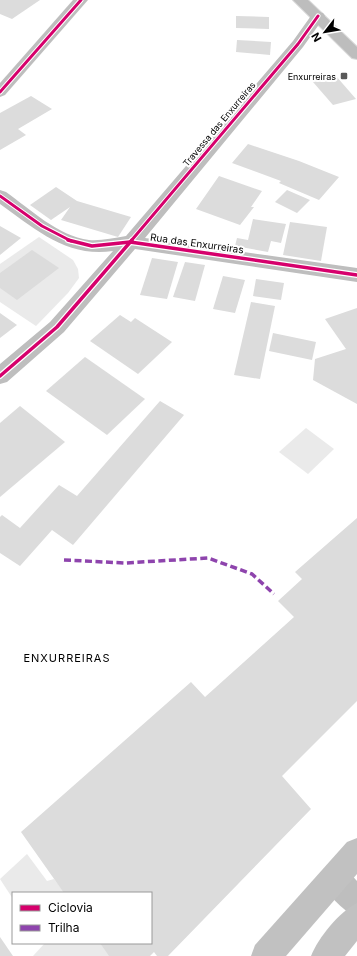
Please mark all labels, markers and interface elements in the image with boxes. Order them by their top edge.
north arrow [305,12,345,52]
text: N [308,30,325,44]
place label: Enxurreiras [288,71,336,82]
marker: Enxurreiras [339,71,349,81]
street label: Travessa das Enxurreiras [180,79,258,169]
street label: Rua das Enxurreiras [149,230,245,256]
district label: ENXURREIRAS [23,651,111,665]
legend [12,892,152,944]
text: Ciclovia [48,900,93,915]
text: Trilha [48,920,79,935]

